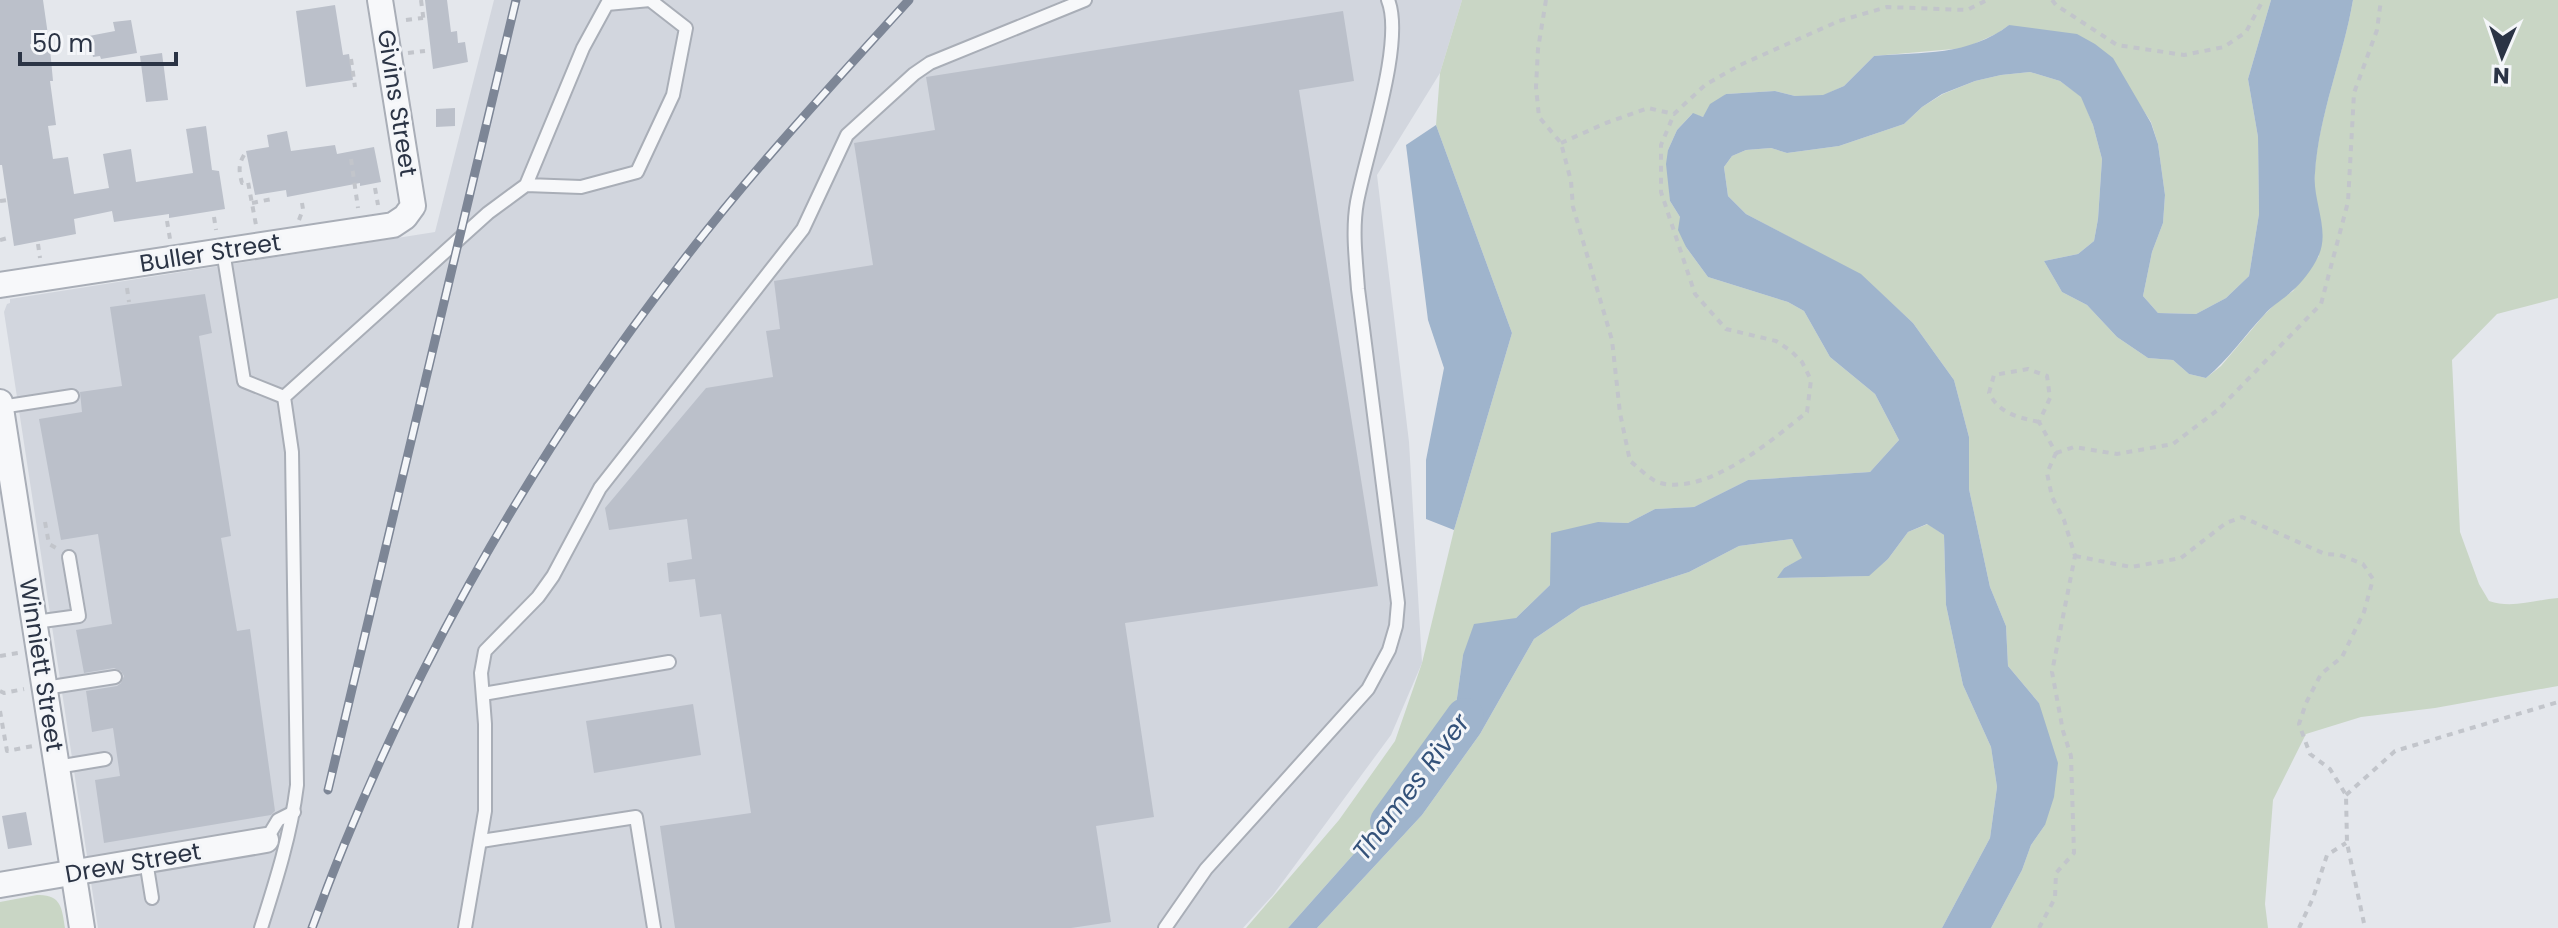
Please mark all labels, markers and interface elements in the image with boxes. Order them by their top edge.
scale bar [20,16,176,66]
north arrow [2462,16,2542,96]
text: 50 m [32,27,93,60]
street label: Givins Street [370,27,425,179]
text: N [2493,60,2510,91]
street label: Buller Street [137,225,283,280]
street label: Winniett Street [12,576,71,754]
water label: Thames River [1344,705,1479,868]
street label: Drew Street [63,834,203,891]

